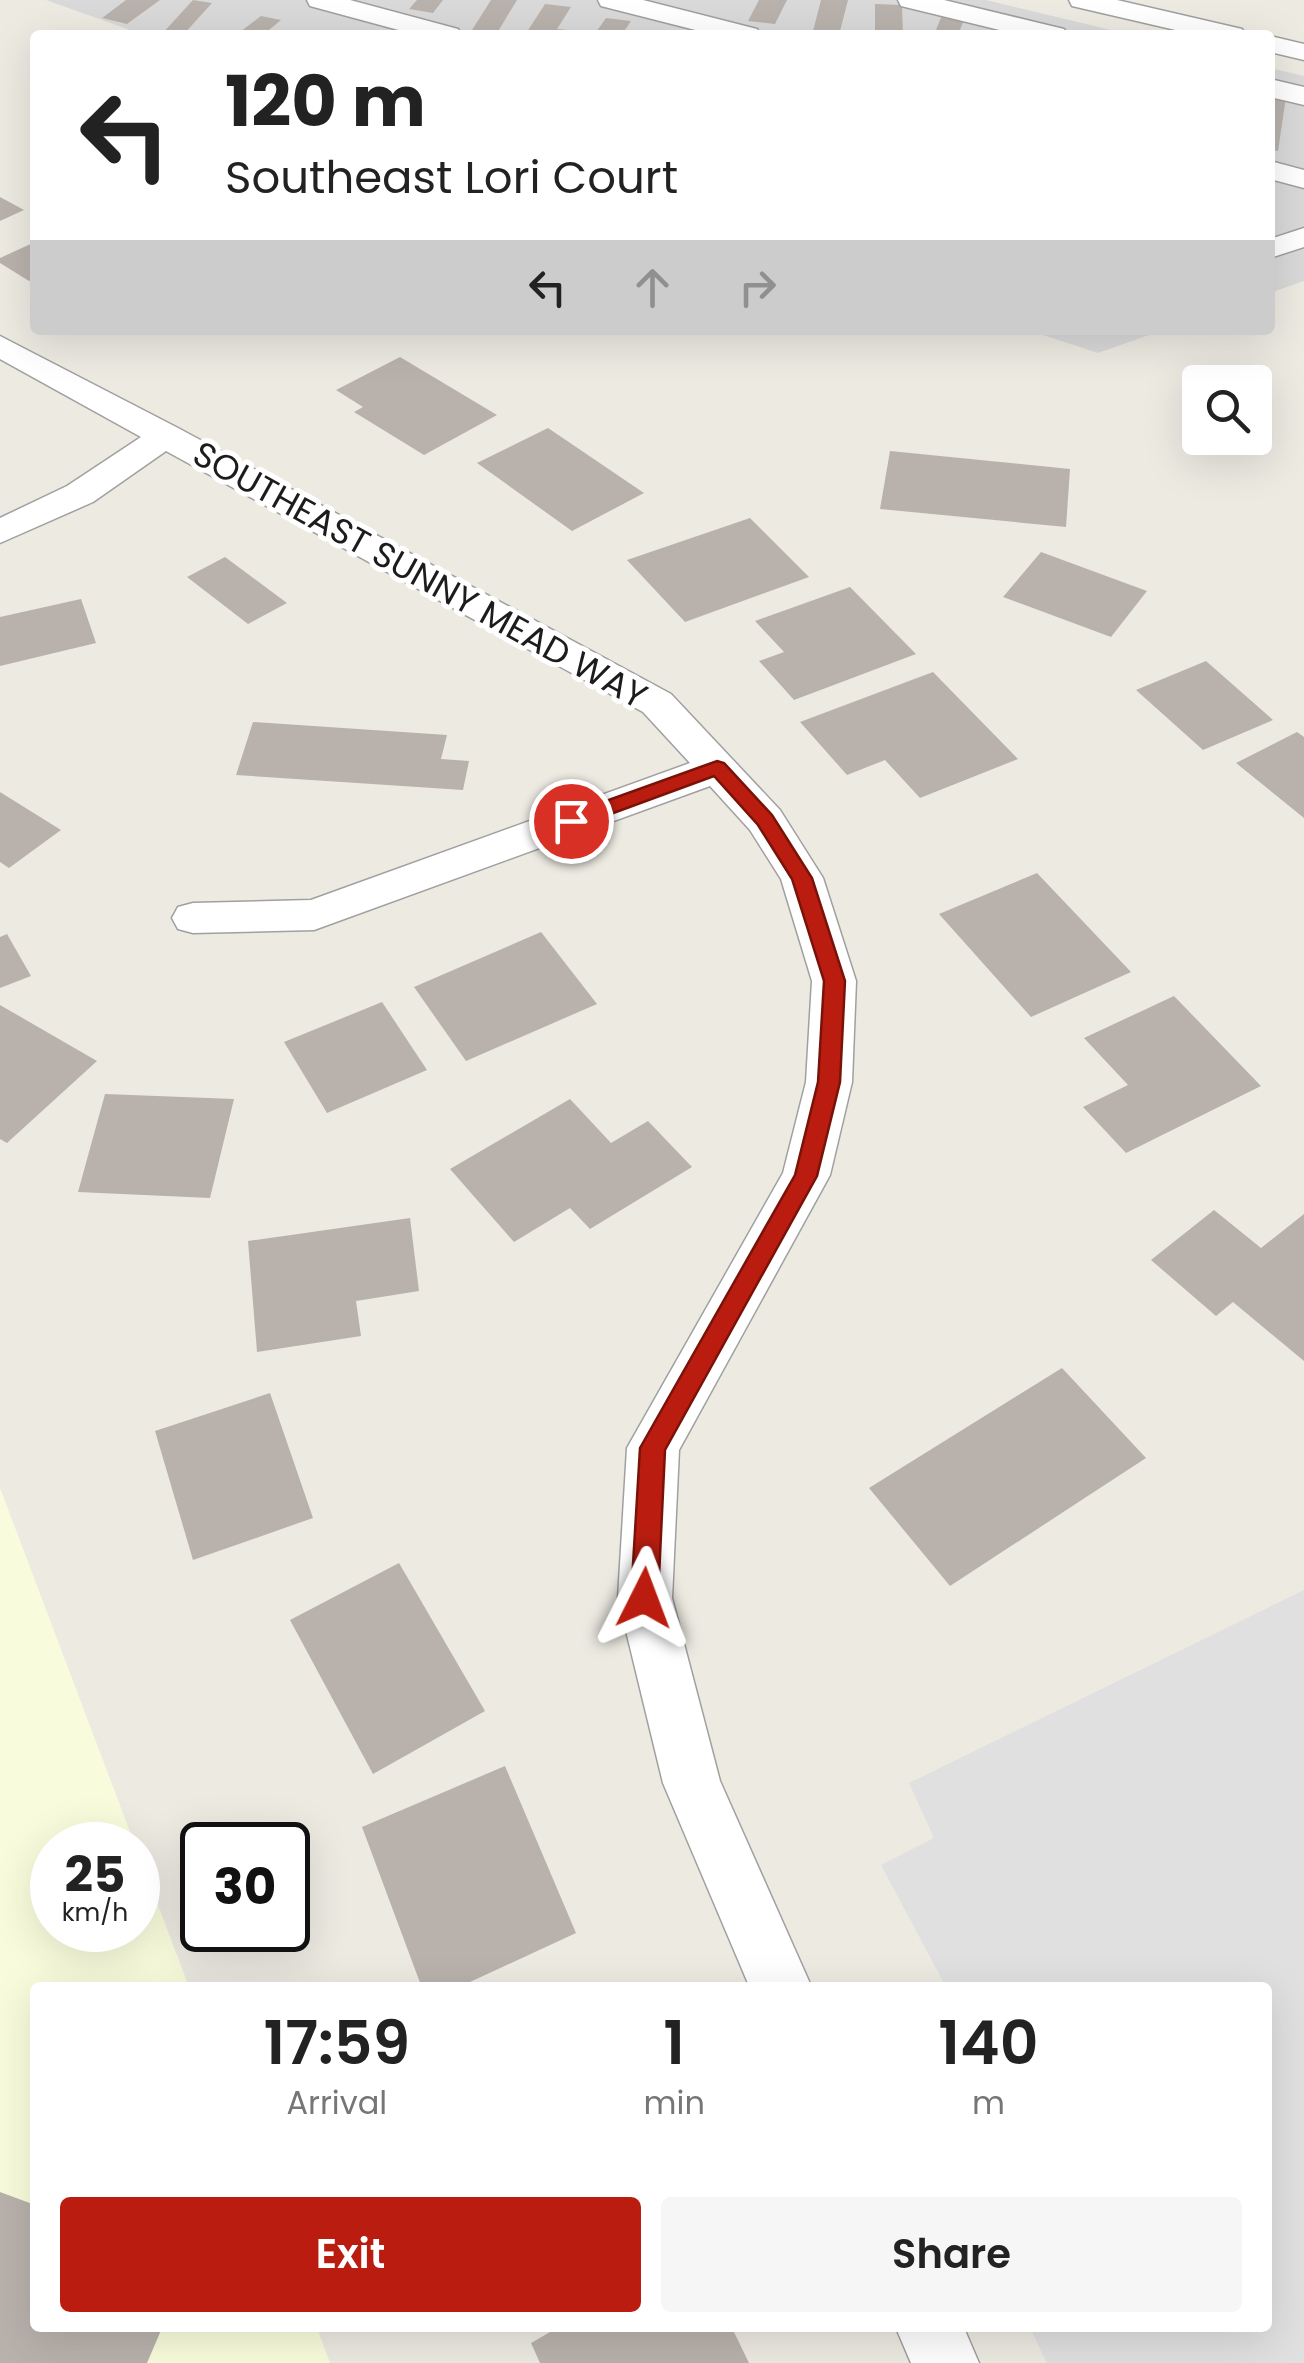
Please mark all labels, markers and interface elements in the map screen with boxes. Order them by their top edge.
text: 120 m [225,52,426,151]
icon: left [60,70,190,200]
text: Southeast Lori Court [225,146,678,209]
icon: left [520,260,575,315]
icon: ahead [625,260,680,315]
icon: right [730,260,785,315]
map controls [1182,365,1272,455]
button: search [1182,365,1272,455]
street label: SOUTHEAST SUNNY MEAD WAY [184,429,656,720]
pin [529,779,614,864]
icon: arrive [544,794,599,849]
position arrow [592,1546,696,1650]
speed limit sign: 30 [180,1822,310,1952]
text: 25 [64,1839,126,1910]
text: km/h [62,1895,128,1930]
text: 17:59 [263,2001,410,2085]
text: 1 [663,2001,685,2085]
text: 140 [938,2001,1039,2085]
text: Arrival [286,2080,387,2125]
text: min [644,2080,705,2125]
text: m [972,2080,1005,2125]
button: Exit [60,2197,641,2312]
button: Share [661,2197,1242,2312]

